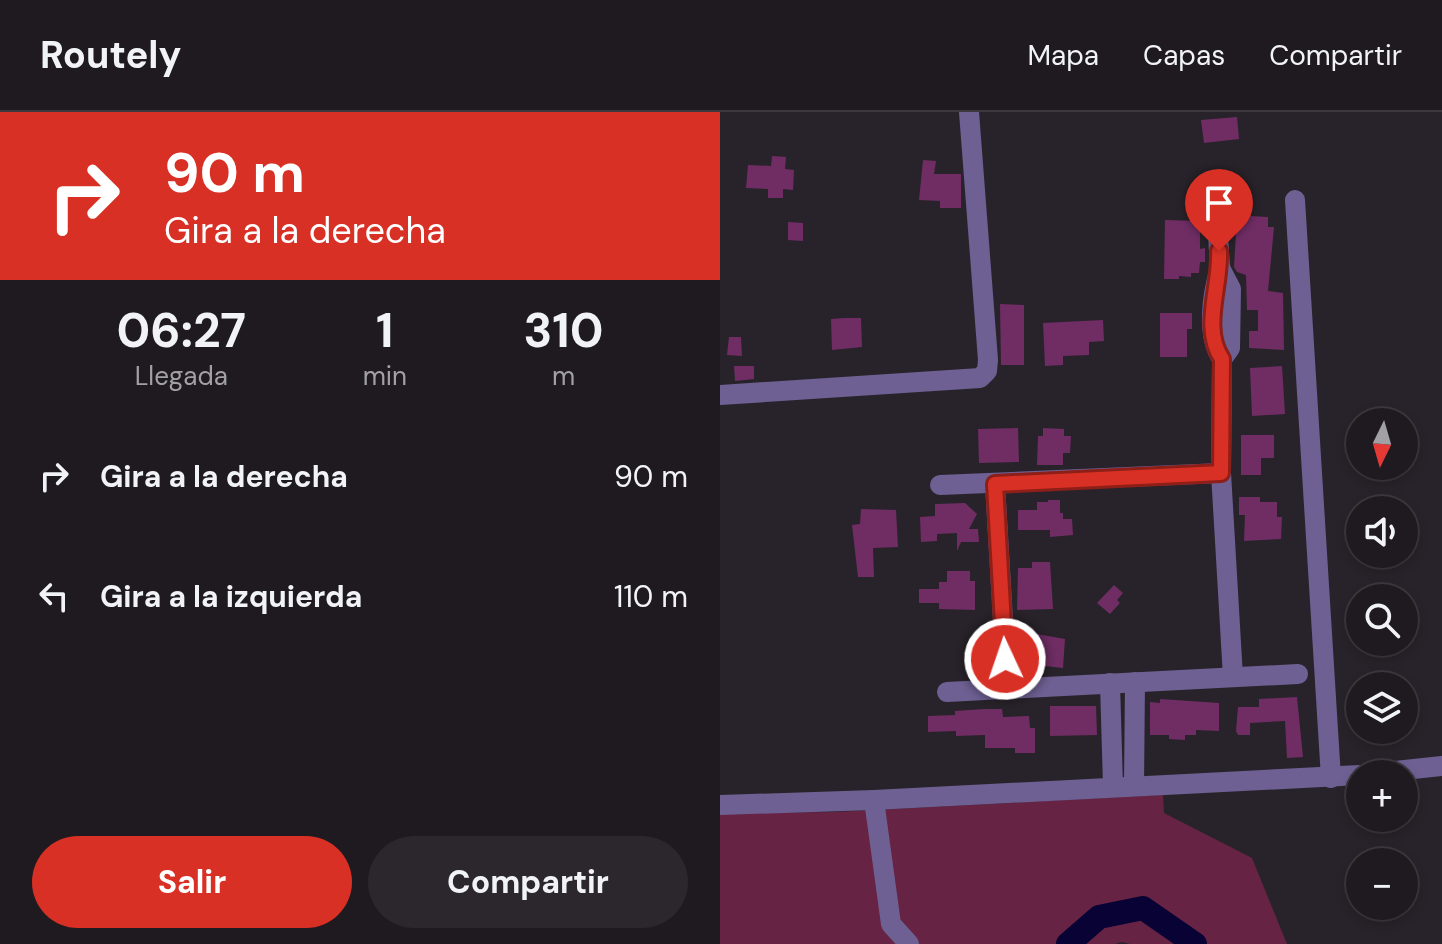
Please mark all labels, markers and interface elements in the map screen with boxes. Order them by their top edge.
text: Routely [40,30,181,80]
text: Mapa [1028,37,1099,74]
text: Capas [1143,37,1225,74]
text: Compartir [1269,37,1402,74]
text: 90 m [164,136,305,209]
icon: right [32,144,136,248]
pin [1185,169,1253,251]
icon: arrive [1197,181,1241,225]
text: Gira a la derecha [164,207,446,254]
text: 06:27 [117,299,246,362]
text: 1 [376,299,394,362]
text: 310 [524,299,603,362]
text: Llegada [135,359,228,393]
text: min [363,359,407,393]
text: m [552,359,575,393]
north arrow [1346,408,1418,480]
map controls [1346,408,1418,920]
icon: right [32,454,76,498]
text: Gira a la derecha [100,457,348,496]
text: 90 m [614,457,688,496]
button: sound [1346,496,1418,568]
icon: left [32,574,76,618]
text: Gira a la izquierda [100,577,362,616]
text: 110 m [614,577,688,616]
button: search [1346,584,1418,656]
position arrow [963,617,1047,701]
button: layers [1346,672,1418,744]
button: + [1346,760,1418,832]
button: Salir [32,836,352,928]
button: Compartir [368,836,688,928]
button: − [1346,848,1418,920]

